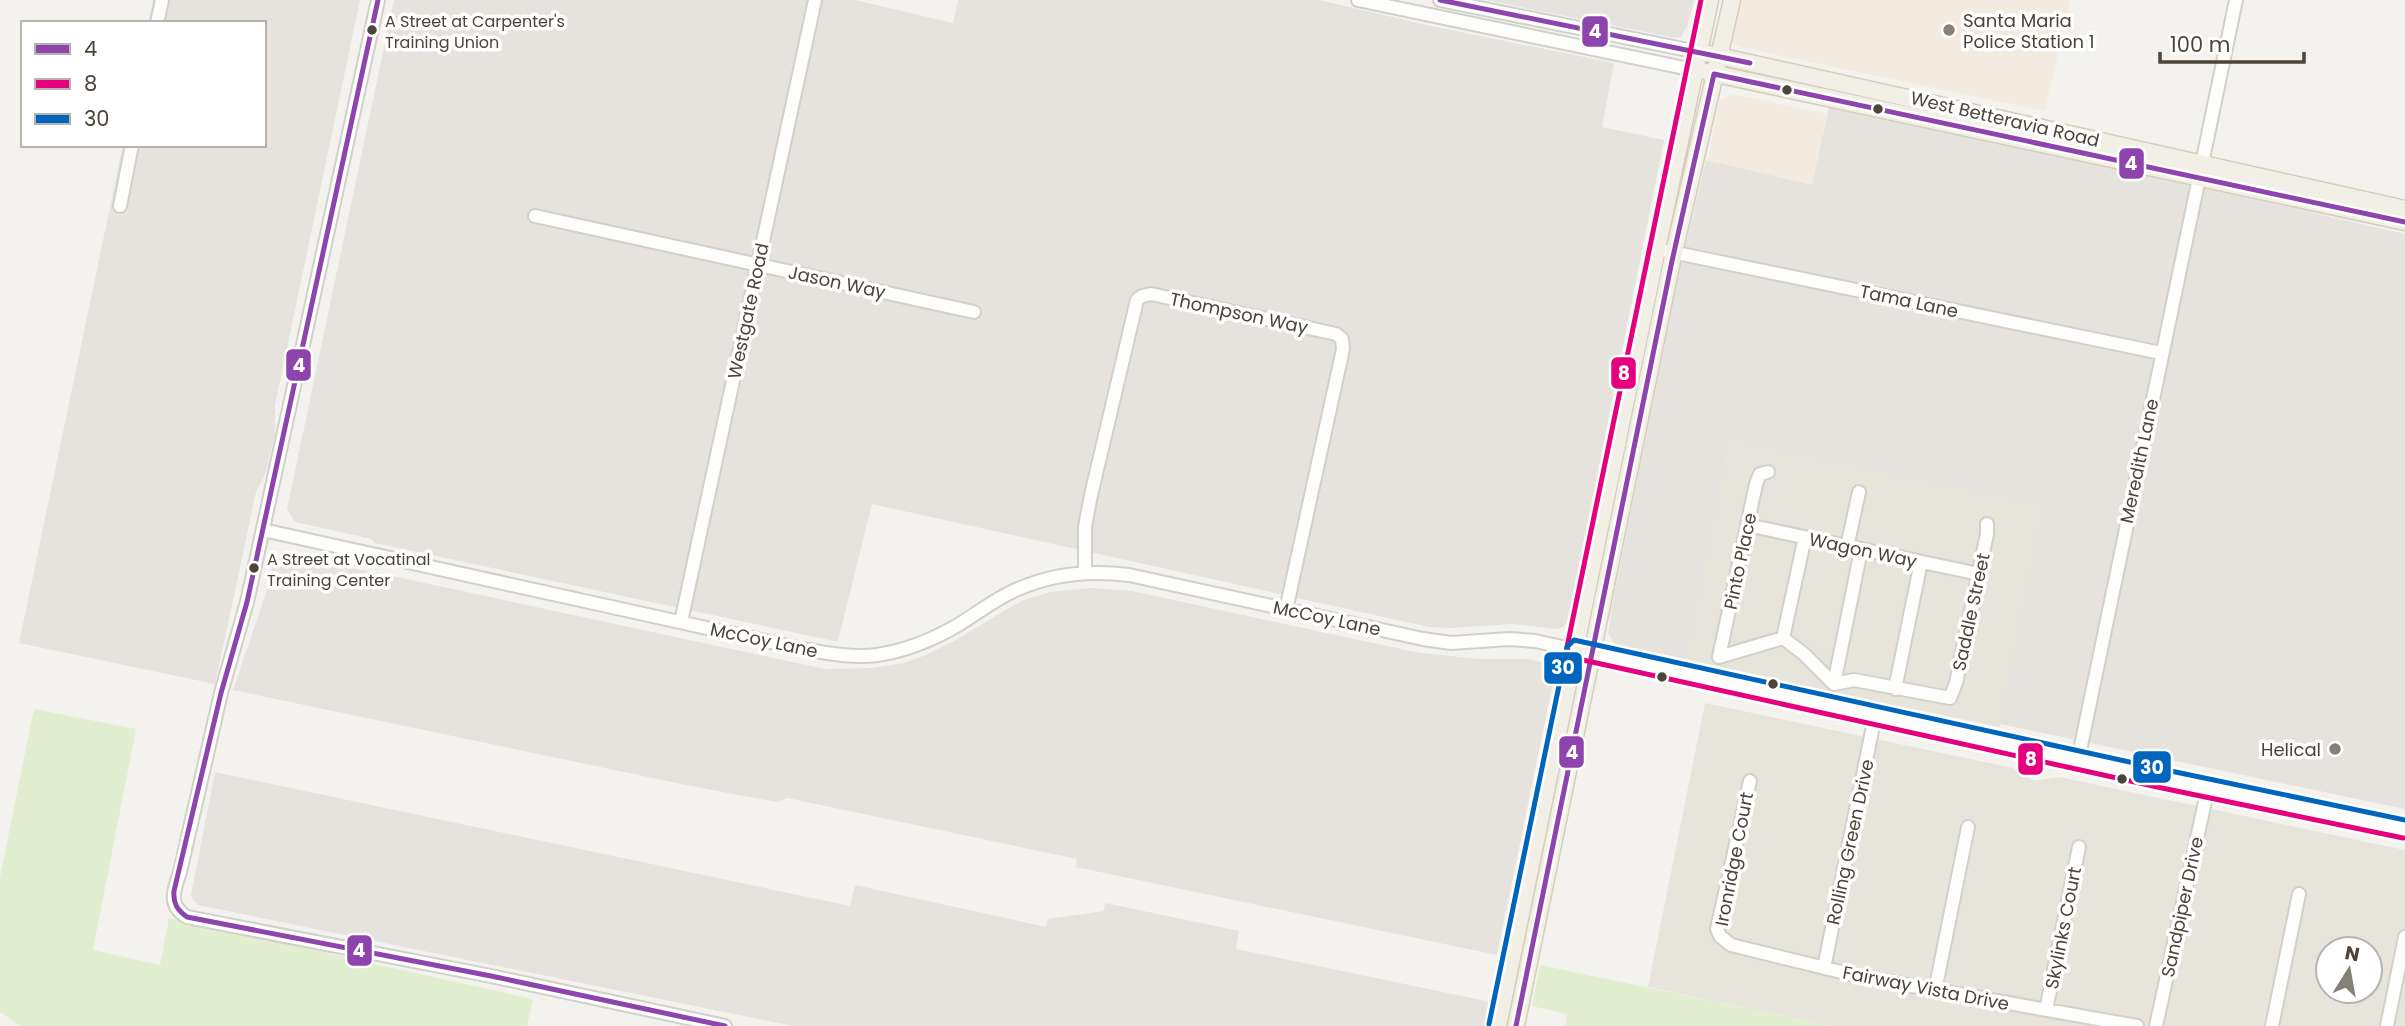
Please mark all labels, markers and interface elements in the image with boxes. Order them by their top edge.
place label: Santa Maria Police Station 1 [1963,8,2095,54]
place label: A Street at Carpenter's Training Union [385,10,565,54]
line badge: 4 [1581,15,1609,48]
text: 4 [1589,18,1602,45]
legend [21,21,266,147]
scale bar [2160,21,2304,65]
marker: Santa Maria Police Station 1 [1941,22,1957,38]
marker: A Street at Carpenter's Training Union [365,23,379,37]
text: 100 m [2170,30,2230,59]
text: 4 [84,34,97,63]
text: 8 [84,69,97,98]
unlabelled marker [1780,83,1794,97]
street label: West Betteravia Road [1908,85,2102,153]
unlabelled marker [1871,102,1885,116]
text: 30 [84,104,110,133]
line badge: 4 [2118,147,2145,180]
text: 4 [2125,150,2138,177]
street label: Westgate Road [721,241,775,381]
street label: Jason Way [786,259,888,305]
street label: Tama Lane [1857,278,1961,324]
street label: Thompson Way [1168,286,1310,340]
line badge: 4 [285,348,312,382]
text: 4 [293,352,306,379]
line badge: 8 [1610,356,1637,390]
text: 8 [1618,360,1630,387]
street label: Meredith Lane [2114,396,2164,526]
street label: Pinto Place [1718,510,1762,612]
street label: Wagon Way [1807,526,1919,574]
place label: A Street at Vocatinal Training Center [267,548,430,592]
street label: Saddle Street [1946,551,1996,673]
marker: A Street at Vocatinal Training Center [247,561,261,575]
street label: McCoy Lane [1271,594,1383,642]
street label: McCoy Lane [708,616,820,664]
line badge: 30 [1543,651,1583,685]
text: 30 [1551,654,1575,681]
unlabelled marker [1655,670,1669,684]
unlabelled marker [1766,677,1780,691]
line badge: 4 [1558,735,1585,769]
place label: Helical [2261,737,2321,762]
text: 4 [1566,739,1579,766]
marker: Helical [2327,741,2343,757]
line badge: 8 [2017,742,2044,776]
text: 8 [2025,746,2037,773]
line badge: 30 [2132,750,2172,784]
text: 30 [2140,754,2164,781]
street label: Rolling Green Drive [1820,757,1880,927]
unlabelled marker [2115,772,2129,786]
street label: Ironridge Court [1709,790,1759,928]
street label: Sandpiper Drive [2155,834,2209,980]
street label: Skylinks Court [2039,865,2087,991]
line badge: 4 [346,934,373,967]
north arrow [2314,935,2384,1005]
text: 4 [353,937,366,964]
text: N [2343,939,2362,968]
street label: Fairway Vista Drive [1841,960,2011,1016]

